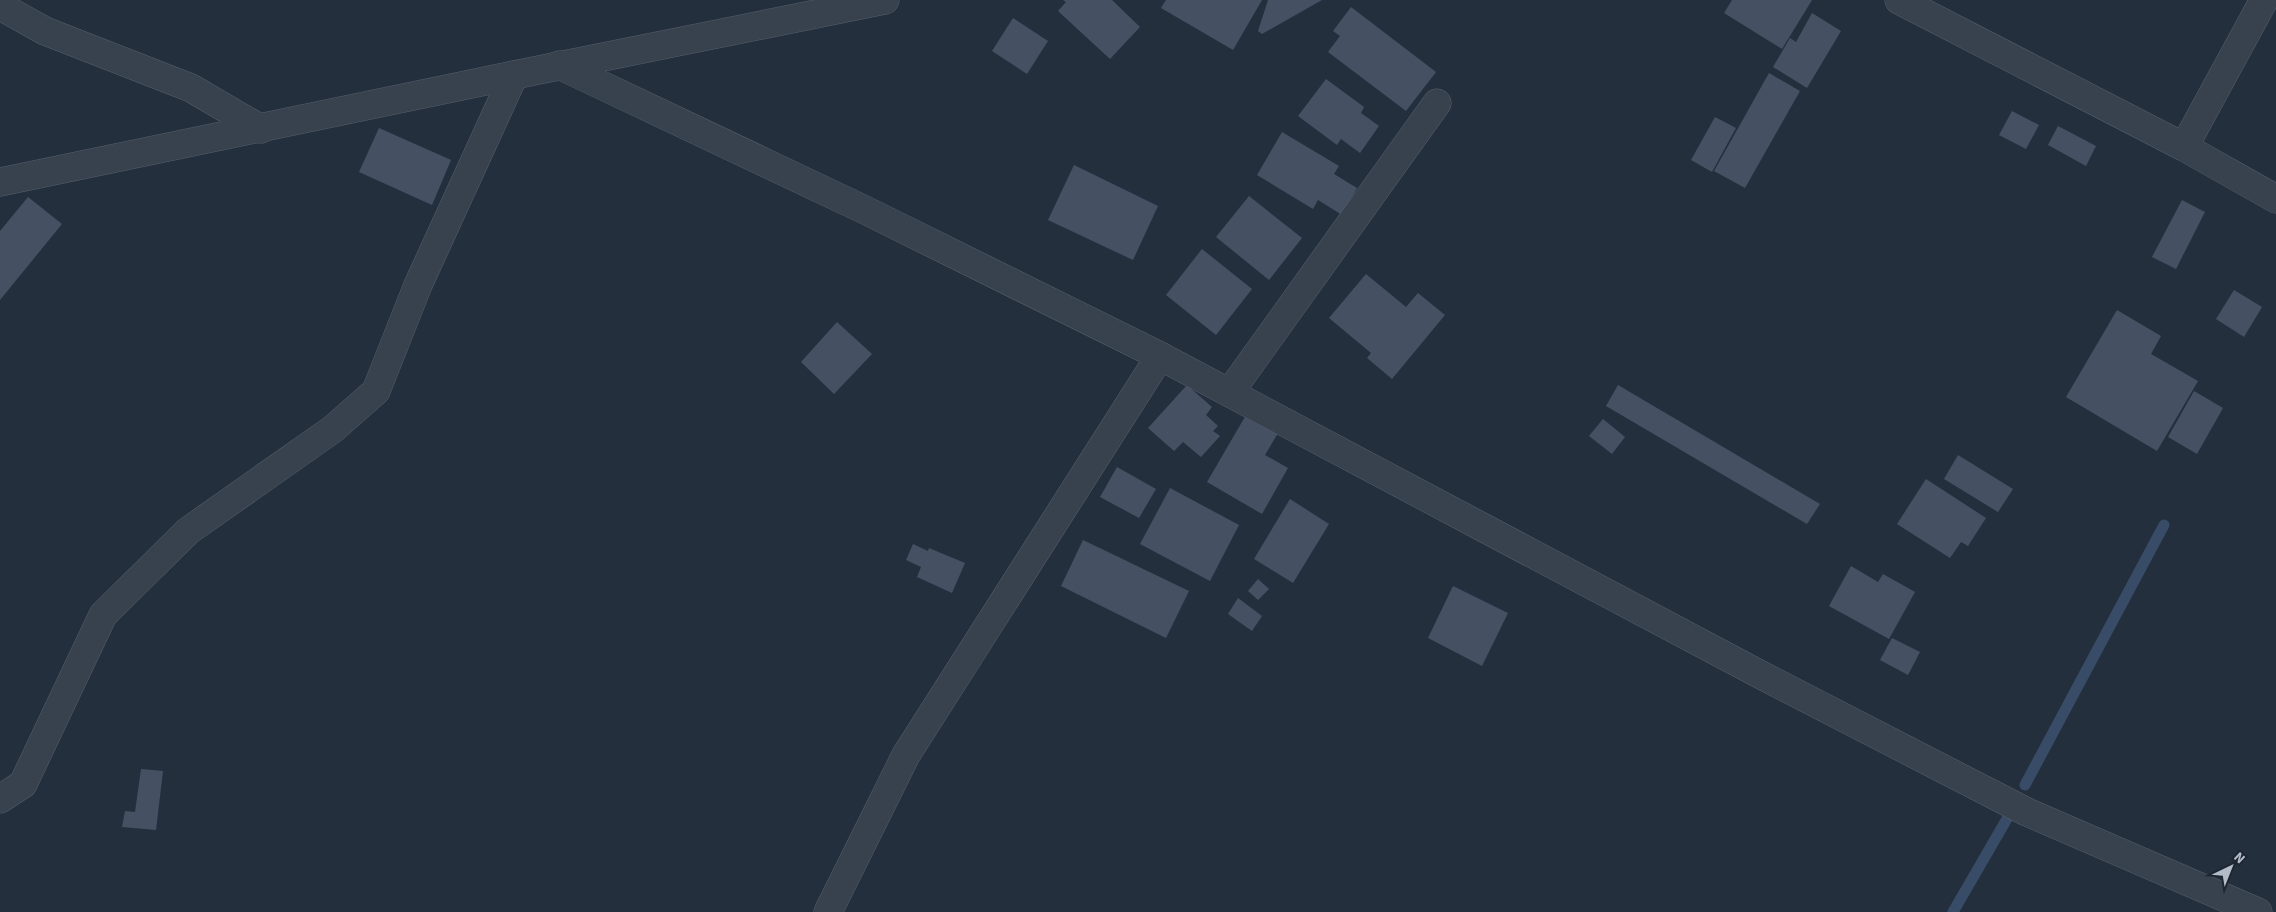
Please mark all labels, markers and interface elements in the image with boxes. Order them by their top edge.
north arrow [2206,842,2256,892]
text: N [2229,848,2249,869]

